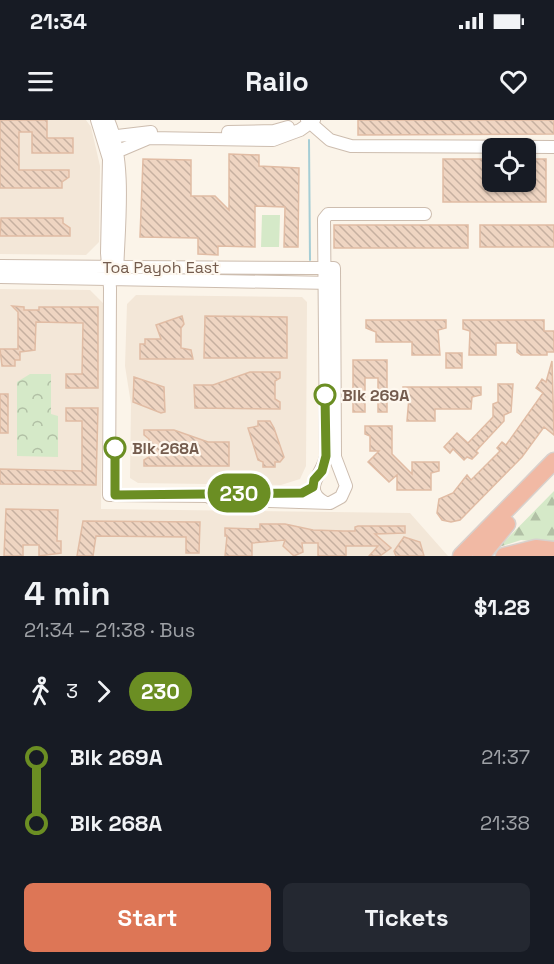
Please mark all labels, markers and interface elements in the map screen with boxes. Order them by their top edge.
text: 21:34 [30,7,87,35]
text: Railo [245,64,309,99]
icon: menu [24,65,57,98]
icon: heart [497,65,530,98]
map controls [482,138,536,192]
button: locate [482,138,536,192]
street label: Toa Payoh East [103,257,219,278]
marker: Blk 269A [314,384,336,406]
place label: Blk 269A [342,385,409,406]
marker: Blk 268A [104,437,126,459]
place label: Blk 268A [132,438,199,459]
line badge: 230 [204,474,274,512]
text: 230 [220,480,258,507]
text: 4 min [24,573,111,615]
text: $1.28 [474,593,530,621]
text: 21:34 – 21:38 · Bus [24,617,195,643]
icon: walk [24,675,57,708]
icon: forward [87,675,120,708]
text: 3 [66,678,78,704]
text: 230 [141,678,180,705]
text: Blk 269A [70,743,163,771]
text: 21:37 [481,744,530,770]
text: Blk 268A [70,809,162,837]
text: 21:38 [480,810,530,836]
button: Start [24,883,271,952]
button: Tickets [283,883,530,952]

